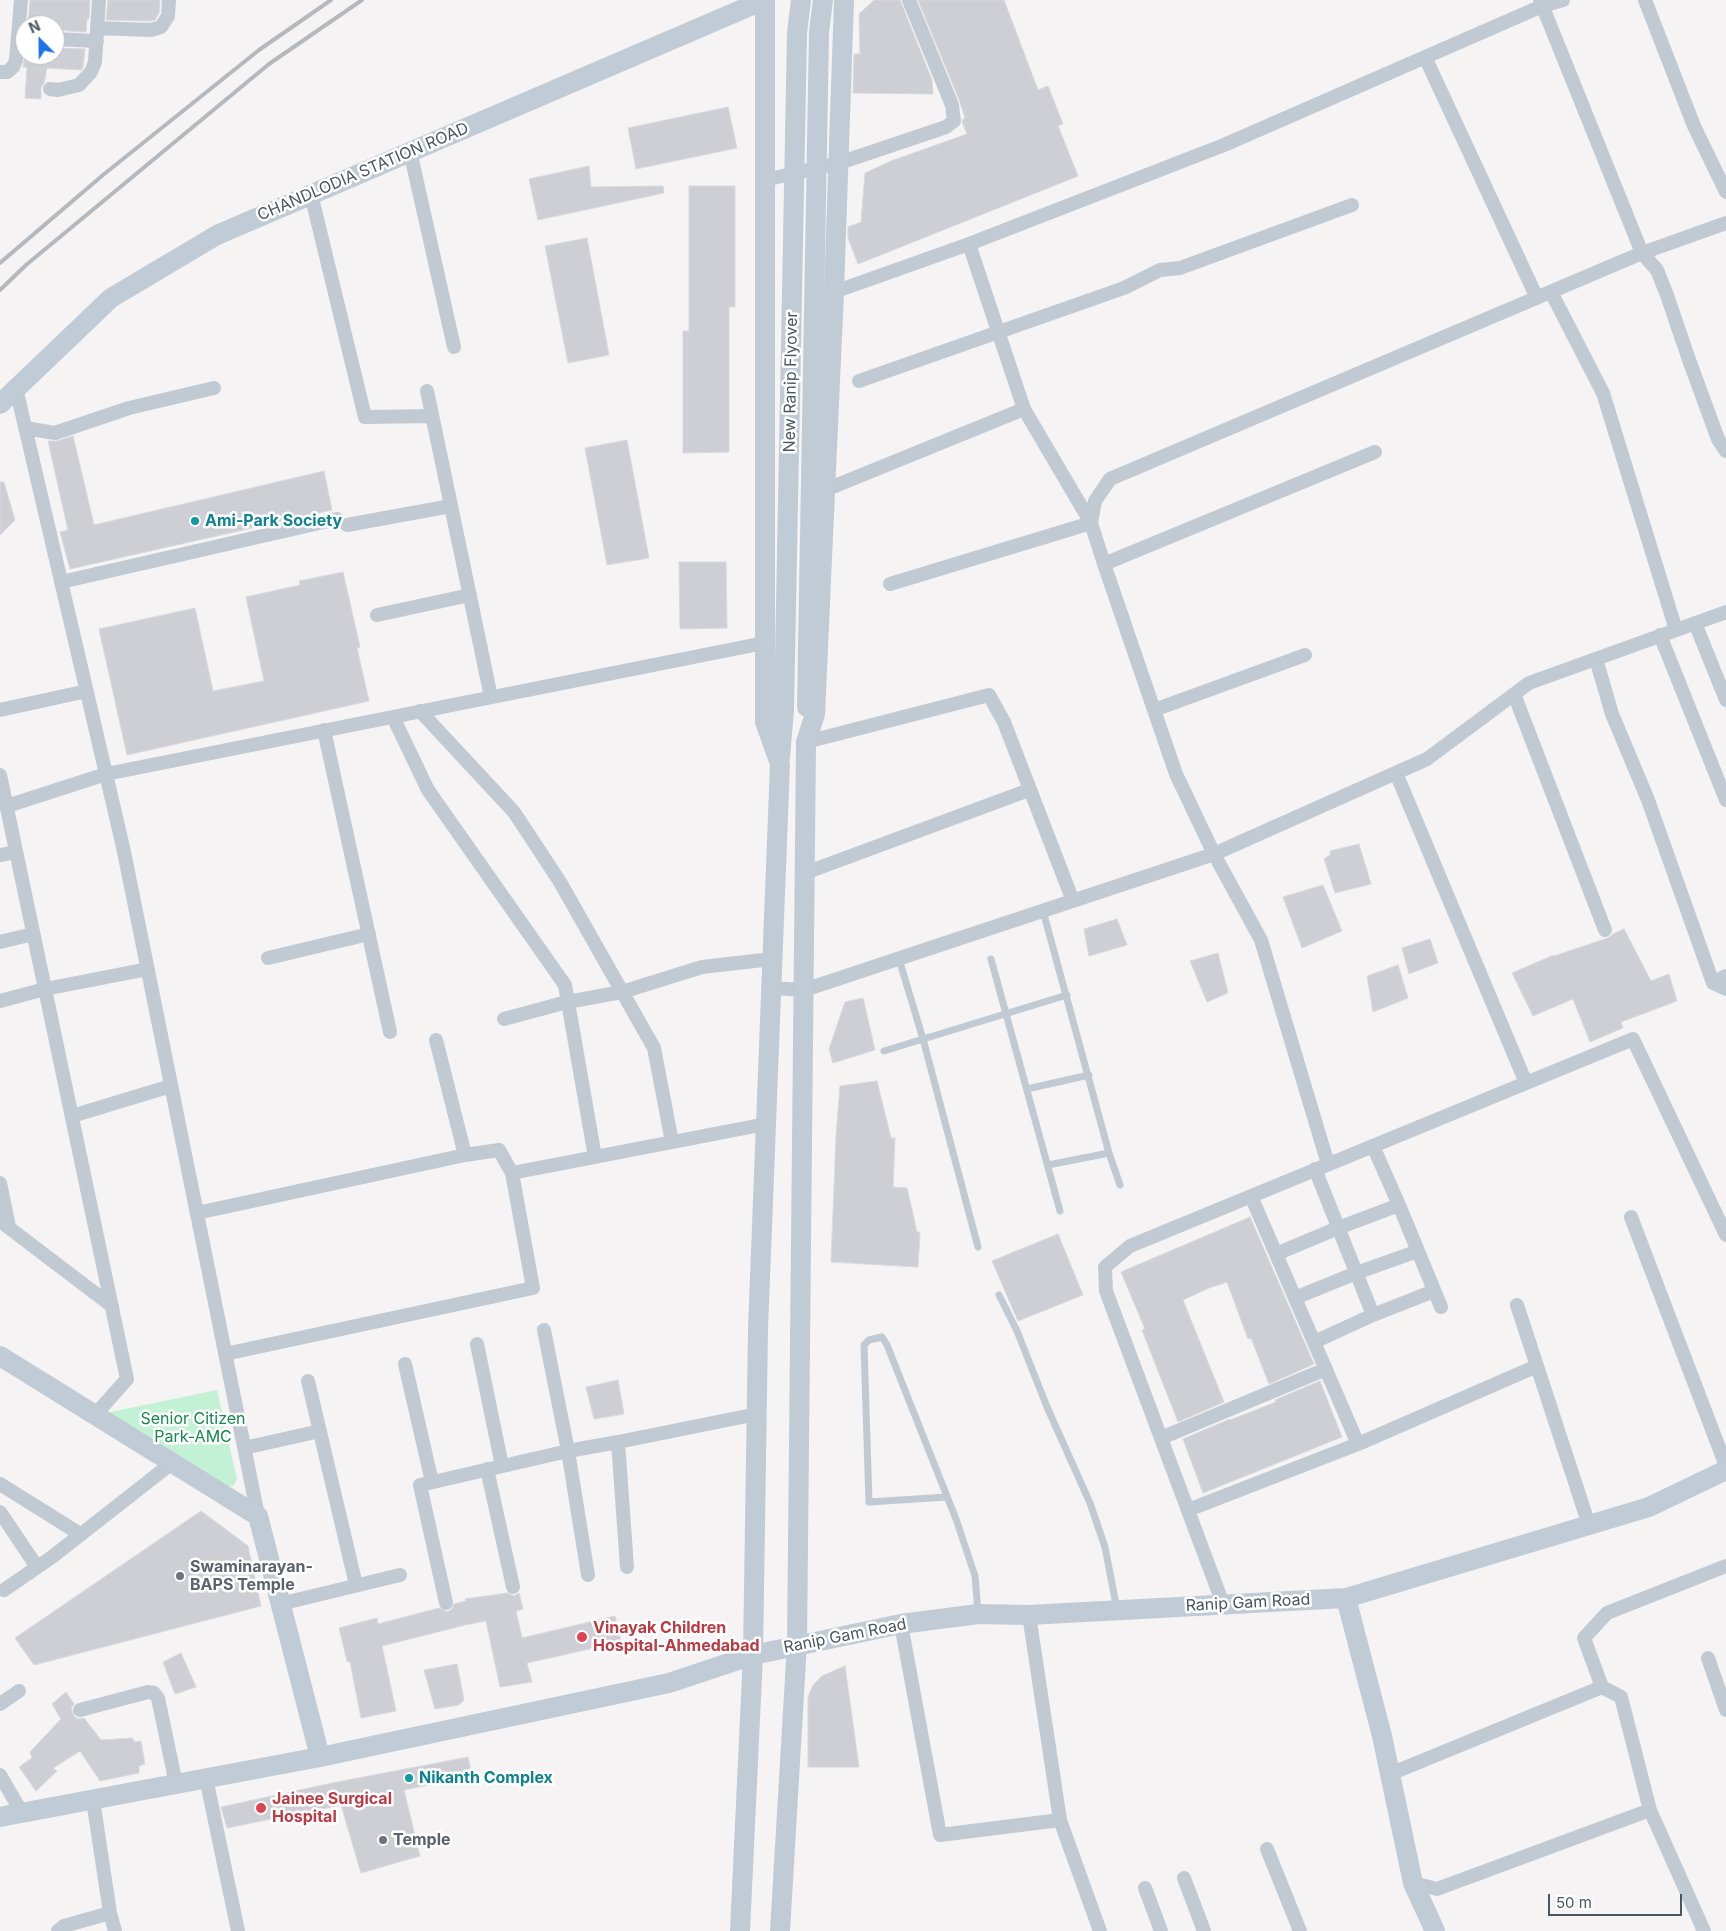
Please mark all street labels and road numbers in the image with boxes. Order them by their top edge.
street label: CHANDLODIA STATION ROAD [255,119,471,225]
street label: New Ranip Flyover [780,311,802,453]
street label: Ranip Gam Road [1185,1590,1311,1616]
street label: Ranip Gam Road [782,1615,908,1657]

